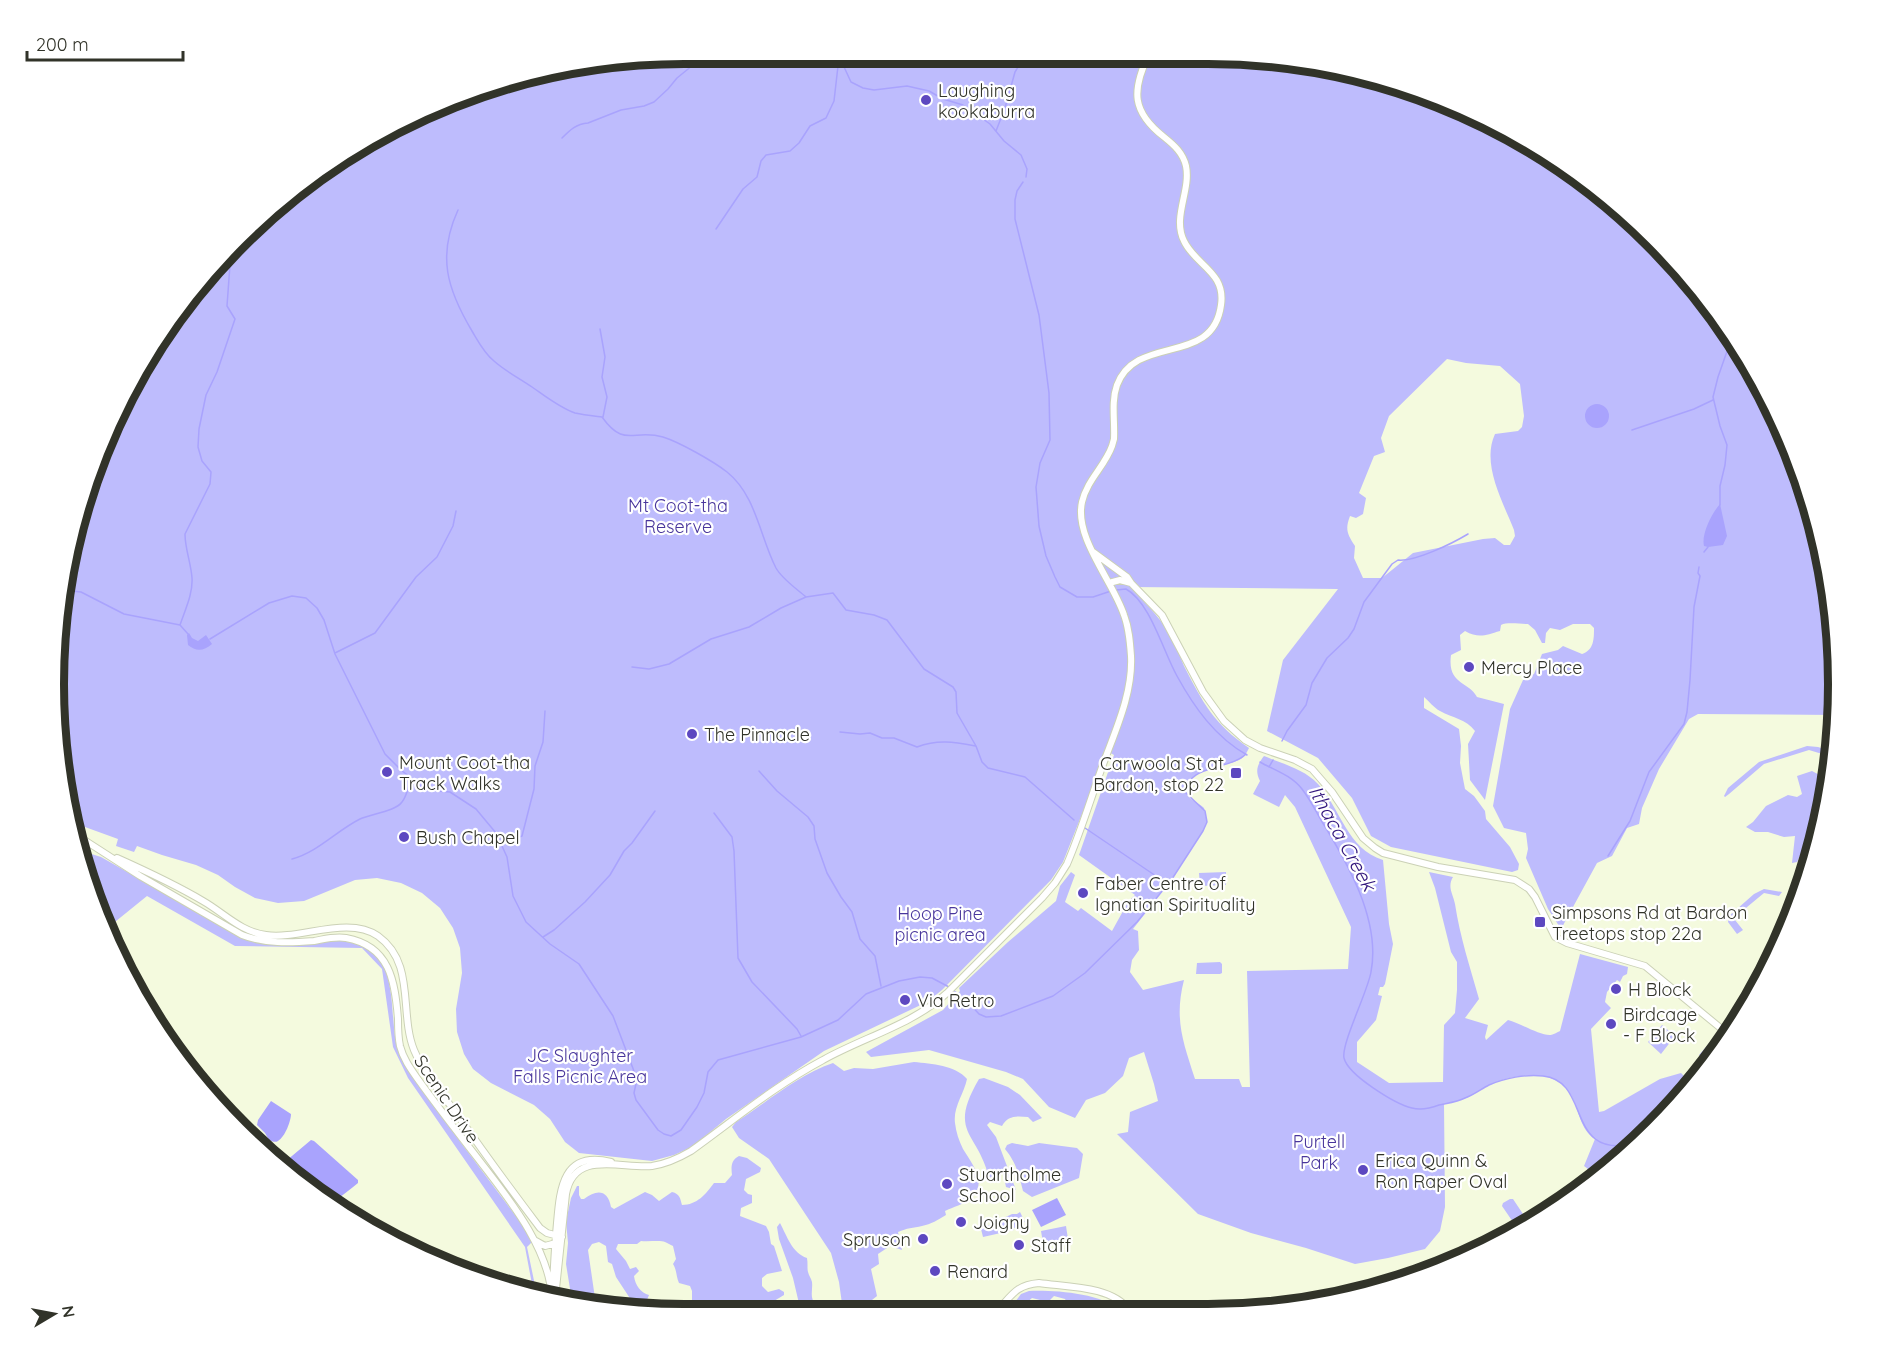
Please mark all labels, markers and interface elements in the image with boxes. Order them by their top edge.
scale bar [27,24,183,62]
text: 200 m [36,33,89,56]
place label: Laughing kookaburra [938,79,1035,123]
marker: Laughing kookaburra [919,93,933,107]
park label: Mt Coot-tha Reserve [628,494,728,538]
place label: Mercy Place [1481,656,1582,679]
marker: Mercy Place [1462,660,1476,674]
place label: The Pinnacle [704,723,810,746]
marker: The Pinnacle [685,727,699,741]
place label: Mount Coot-tha Track Walks [399,751,530,795]
place label: Carwoola St at Bardon, stop 22 [1093,752,1224,796]
marker: Mount Coot-tha Track Walks [380,765,394,779]
marker: Carwoola St at Bardon, stop 22 [1229,766,1243,780]
water label: Ithaca Creek [1304,781,1383,897]
place label: Bush Chapel [416,826,520,849]
marker: Bush Chapel [397,830,411,844]
place label: Faber Centre of Ignatian Spirituality [1095,872,1255,916]
marker: Faber Centre of Ignatian Spirituality [1076,886,1090,900]
place label: Simpsons Rd at Bardon Treetops stop 22a [1552,901,1747,945]
park label: Hoop Pine picnic area [894,902,986,946]
marker: Simpsons Rd at Bardon Treetops stop 22a [1533,915,1547,929]
place label: H Block [1628,978,1691,1001]
marker: H Block [1609,982,1623,996]
place label: Via Retro [917,989,994,1012]
marker: Via Retro [898,993,912,1007]
place label: Birdcage - F Block [1623,1003,1697,1047]
marker: Birdcage - F Block [1604,1017,1618,1031]
park label: JC Slaughter Falls Picnic Area [513,1044,647,1088]
street label: Scenic Drive [409,1051,485,1147]
park label: Purtell Park [1293,1130,1345,1174]
place label: Erica Quinn & Ron Raper Oval [1375,1149,1507,1193]
place label: Stuartholme School [959,1163,1061,1207]
marker: Erica Quinn & Ron Raper Oval [1356,1163,1370,1177]
marker: Stuartholme School [940,1177,954,1191]
place label: Joigny [973,1211,1030,1234]
marker: Joigny [954,1215,968,1229]
place label: Spruson [843,1228,911,1251]
marker: Spruson [916,1232,930,1246]
place label: Staff [1031,1234,1071,1257]
marker: Staff [1012,1238,1026,1252]
place label: Renard [947,1260,1008,1283]
marker: Renard [928,1264,942,1278]
north arrow [24,1284,84,1344]
text: N [58,1304,80,1319]

